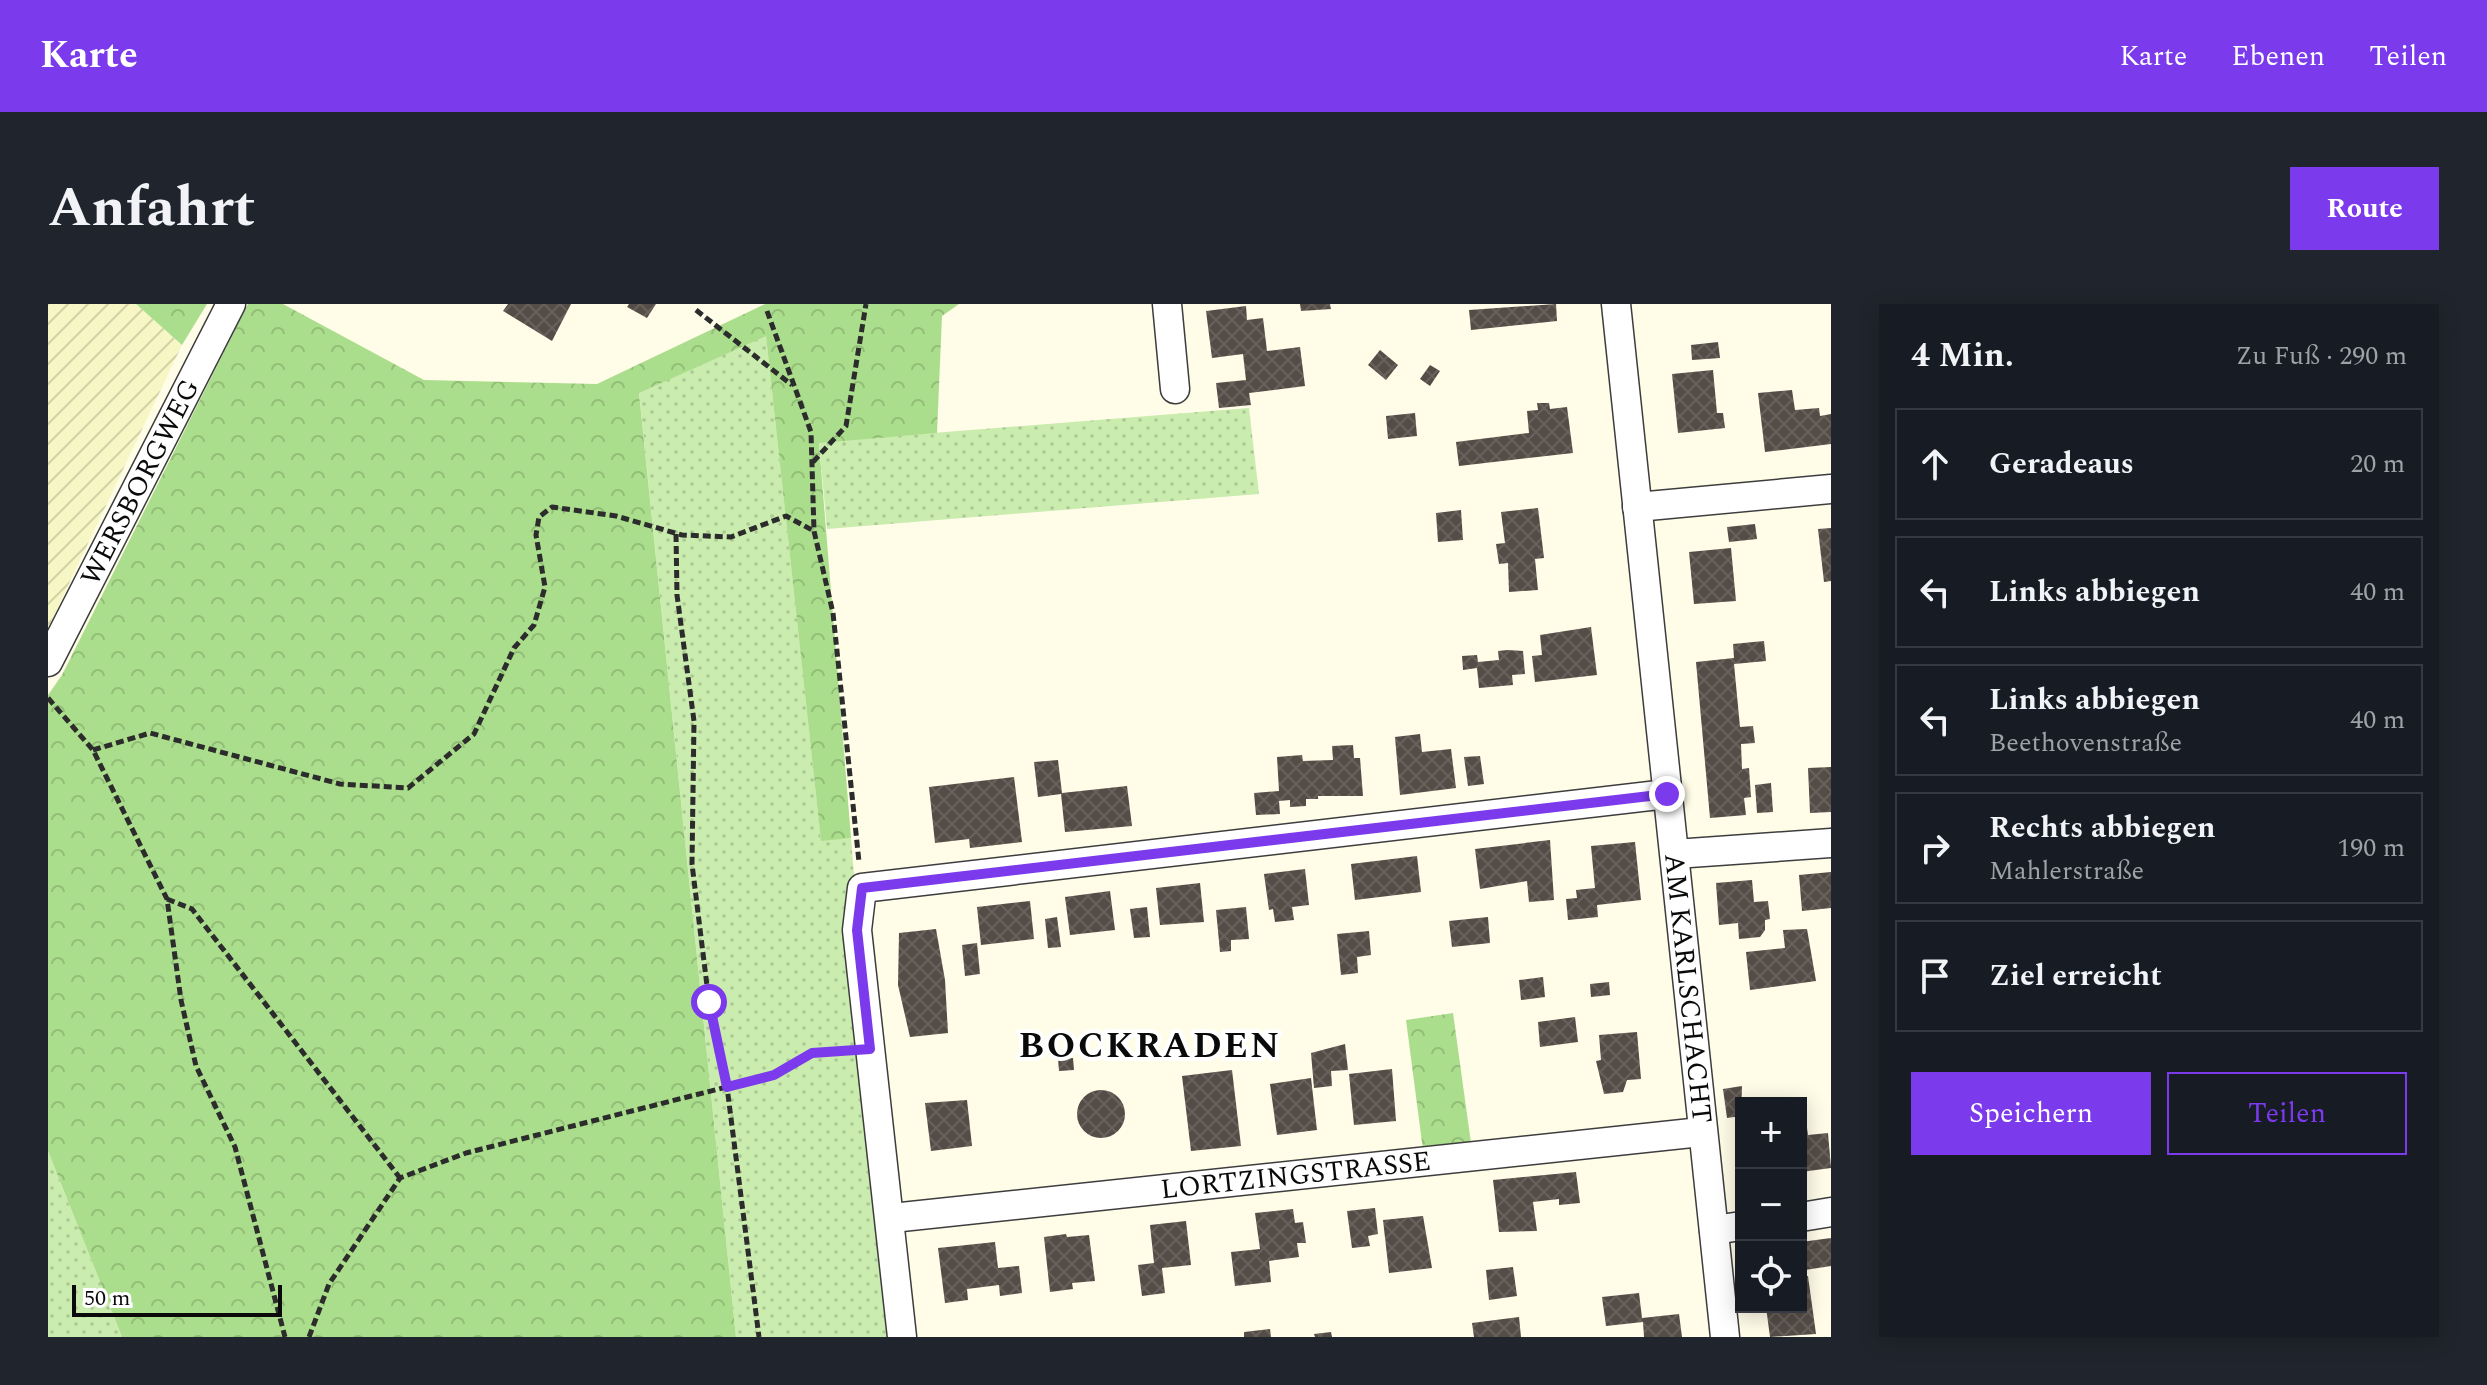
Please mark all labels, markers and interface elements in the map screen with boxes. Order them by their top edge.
text: Karte [40,27,138,85]
text: Karte [2119,35,2187,78]
text: Ebenen [2231,35,2325,78]
text: Teilen [2369,35,2447,78]
text: Anfahrt [48,166,255,251]
button: Route [2290,167,2439,250]
text: 4 Min. [1911,330,2014,382]
text: Zu Fuß · 290 m [2236,336,2407,376]
street label: WERSBORGWEG [69,371,211,593]
text: Geradeaus [1989,441,2134,487]
icon: ahead [1913,442,1957,486]
text: 20 m [2350,444,2405,484]
text: Links abbiegen [1989,569,2200,615]
icon: left [1913,570,1957,614]
text: 40 m [2350,572,2405,612]
text: Links abbiegen [1989,677,2200,723]
icon: left [1913,698,1957,742]
text: 40 m [2350,700,2405,740]
text: Beethovenstraße [1989,723,2182,763]
route end [1649,776,1685,812]
text: Rechts abbiegen [1989,805,2216,851]
icon: right [1913,826,1957,870]
text: 190 m [2337,828,2405,868]
street label: AM KARLSCHACHT [1653,851,1724,1125]
text: Mahlerstraße [1989,851,2144,891]
text: Ziel erreicht [1989,953,2162,999]
icon: arrive [1913,954,1957,998]
route start [691,984,727,1020]
district label: BOCKRADEN [1019,1019,1281,1074]
button: Speichern [1911,1072,2151,1155]
button: Teilen [2167,1072,2407,1155]
map controls [1735,1097,1807,1313]
button: + [1735,1097,1807,1169]
street label: LORTZINGSTRASSE [1158,1139,1433,1211]
button: − [1735,1169,1807,1241]
button: locate [1735,1241,1807,1313]
scale bar [72,1281,282,1317]
text: 50 m [84,1282,130,1315]

